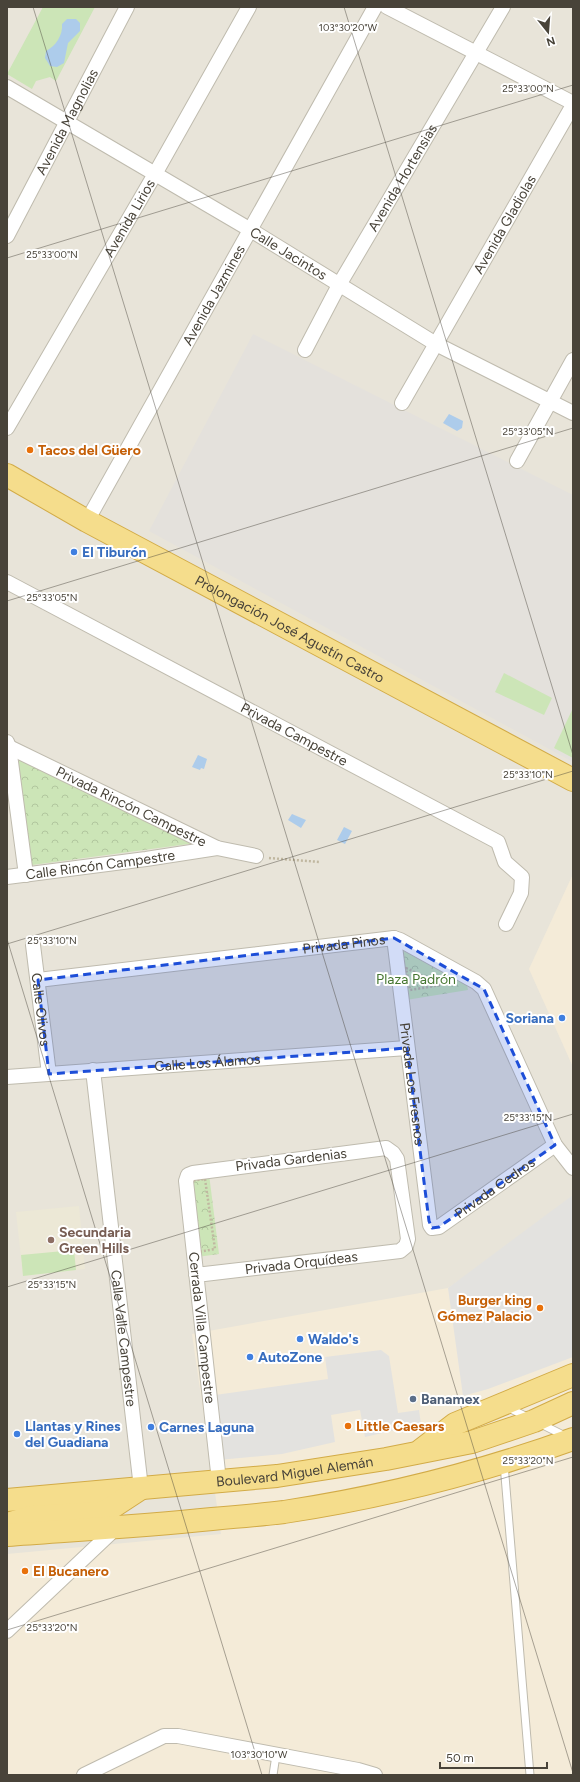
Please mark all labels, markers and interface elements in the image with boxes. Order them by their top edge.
north arrow [528,12,568,52]
text: 103°30'20"W [319,21,378,34]
text: N [545,34,557,49]
street label: Avenida Magnolias [32,66,102,178]
text: 25°33'00"N [502,82,554,95]
street label: Avenida Hortensias [364,121,441,234]
street label: Avenida Gladiolas [469,172,540,277]
street label: Avenida Lirios [100,176,159,260]
street label: Calle Jacintos [247,223,330,283]
street label: Avenida Jazmines [179,242,248,348]
text: 25°33'00"N [26,248,78,261]
text: 25°33'05"N [502,425,554,438]
place label: Tacos del Güero [38,442,141,459]
marker: Tacos del Güero [25,445,35,455]
place label: El Tiburón [82,544,147,561]
marker: El Tiburón [69,547,79,557]
street label: Prolongación José Agustín Castro [192,572,387,686]
text: 25°33'05"N [26,591,78,604]
street label: Privada Campestre [238,699,351,769]
street label: Privada Rincón Campestre [53,763,210,850]
text: 25°33'10"N [503,768,553,781]
street label: Calle Rincón Campestre [24,846,176,883]
street label: Privada Pinos [302,931,386,957]
text: 25°33'10"N [27,934,77,947]
park label: Plaza Padrón [376,971,456,988]
street label: Calle Olivos [28,972,54,1047]
place label: Soriana [506,1010,554,1027]
marker: Soriana [557,1013,567,1023]
street label: Privada Los Fresnos [396,1022,428,1146]
street label: Calle Los Álamos [154,1050,261,1075]
text: 25°33'15"N [504,1111,552,1124]
street label: Privada Gardenias [234,1145,348,1175]
street label: Privada Cedros [451,1153,538,1222]
place label: Secundaria Green Hills [59,1224,131,1257]
marker: Secundaria Green Hills [46,1235,56,1245]
street label: Privada Orquídeas [244,1248,359,1278]
street label: Cerrada Villa Campestre [185,1251,219,1405]
street label: Calle Valle Campestre [108,1269,140,1408]
text: 25°33'15"N [28,1278,76,1291]
place label: Burger king Gómez Palacio [437,1292,532,1325]
marker: Burger king Gómez Palacio [535,1303,545,1313]
place label: Waldo's [308,1331,359,1348]
marker: Waldo's [295,1334,305,1344]
place label: AutoZone [258,1349,323,1366]
marker: AutoZone [245,1352,255,1362]
place label: Banamex [421,1391,480,1408]
marker: Banamex [408,1394,418,1404]
place label: Llantas y Rines del Guadiana [25,1418,121,1451]
place label: Little Caesars [356,1418,445,1435]
place label: Carnes Laguna [159,1419,254,1436]
marker: Little Caesars [343,1421,353,1431]
marker: Carnes Laguna [146,1422,156,1432]
marker: Llantas y Rines del Guadiana [12,1429,22,1439]
street label: Boulevard Miguel Alemán [215,1453,374,1490]
text: 25°33'20"N [503,1454,553,1467]
place label: El Bucanero [33,1563,109,1580]
marker: El Bucanero [20,1566,30,1576]
text: 25°33'20"N [27,1621,77,1634]
scale bar [440,1744,547,1770]
text: 103°30'10"W [231,1748,288,1761]
text: 50 m [446,1751,474,1765]

